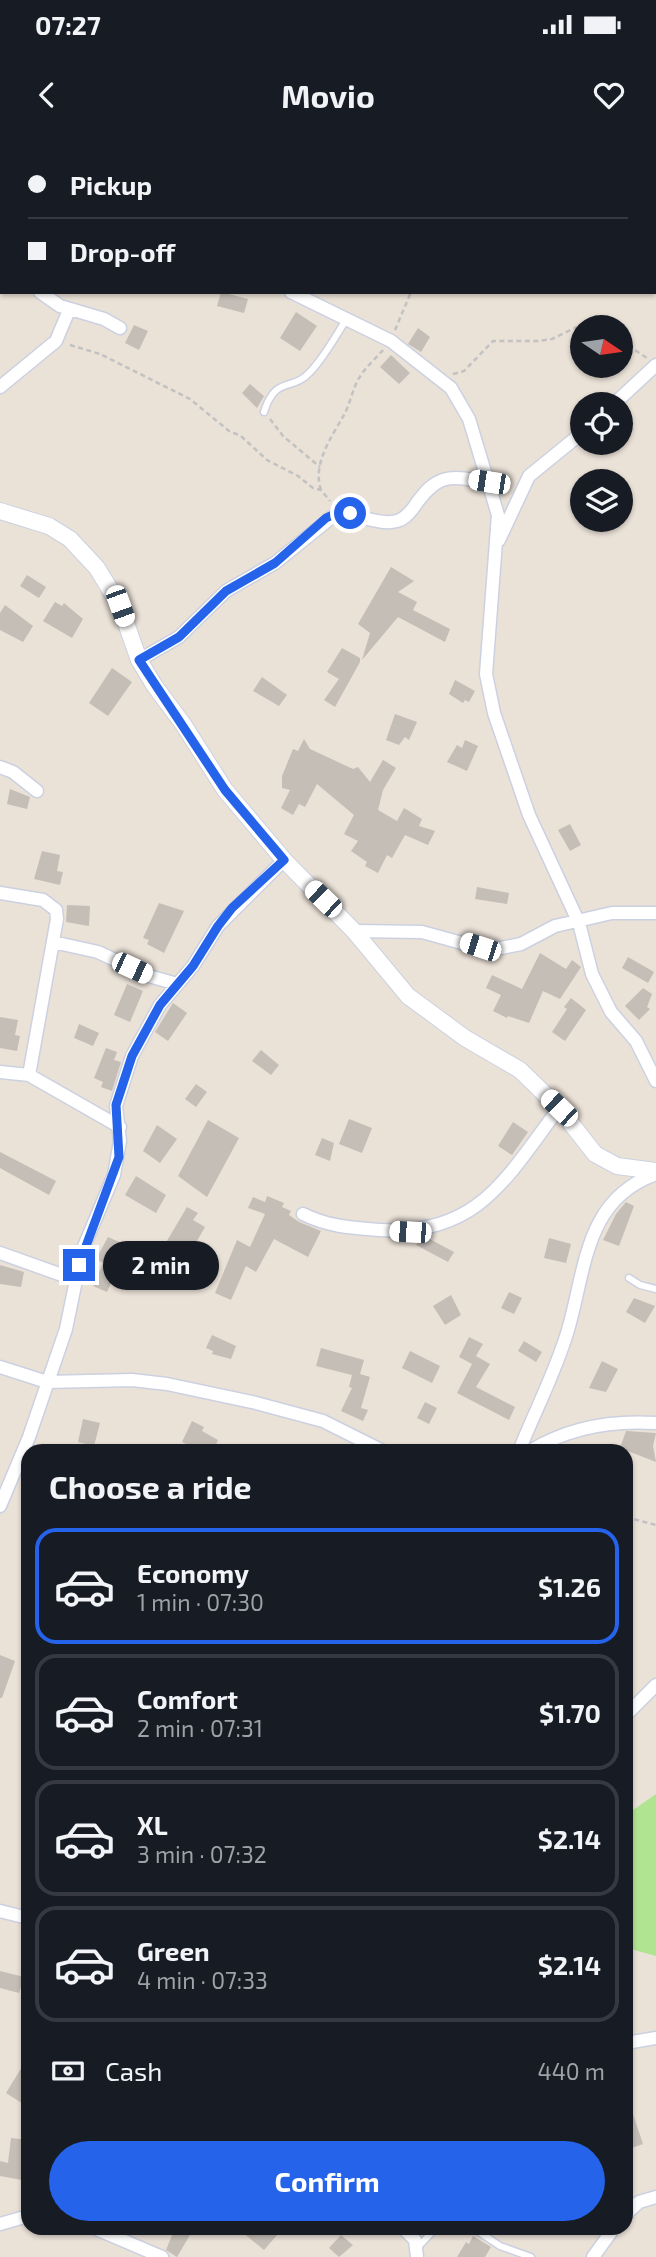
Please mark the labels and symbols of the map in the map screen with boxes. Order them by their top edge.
north arrow [570,315,634,378]
car [467,468,512,496]
route start [334,497,366,529]
car [103,583,138,629]
car [301,877,346,921]
car [457,931,504,963]
car [109,950,156,986]
car [537,1086,582,1130]
car [389,1220,432,1244]
callout: 2 min [104,1240,219,1290]
route end [63,1249,95,1281]

